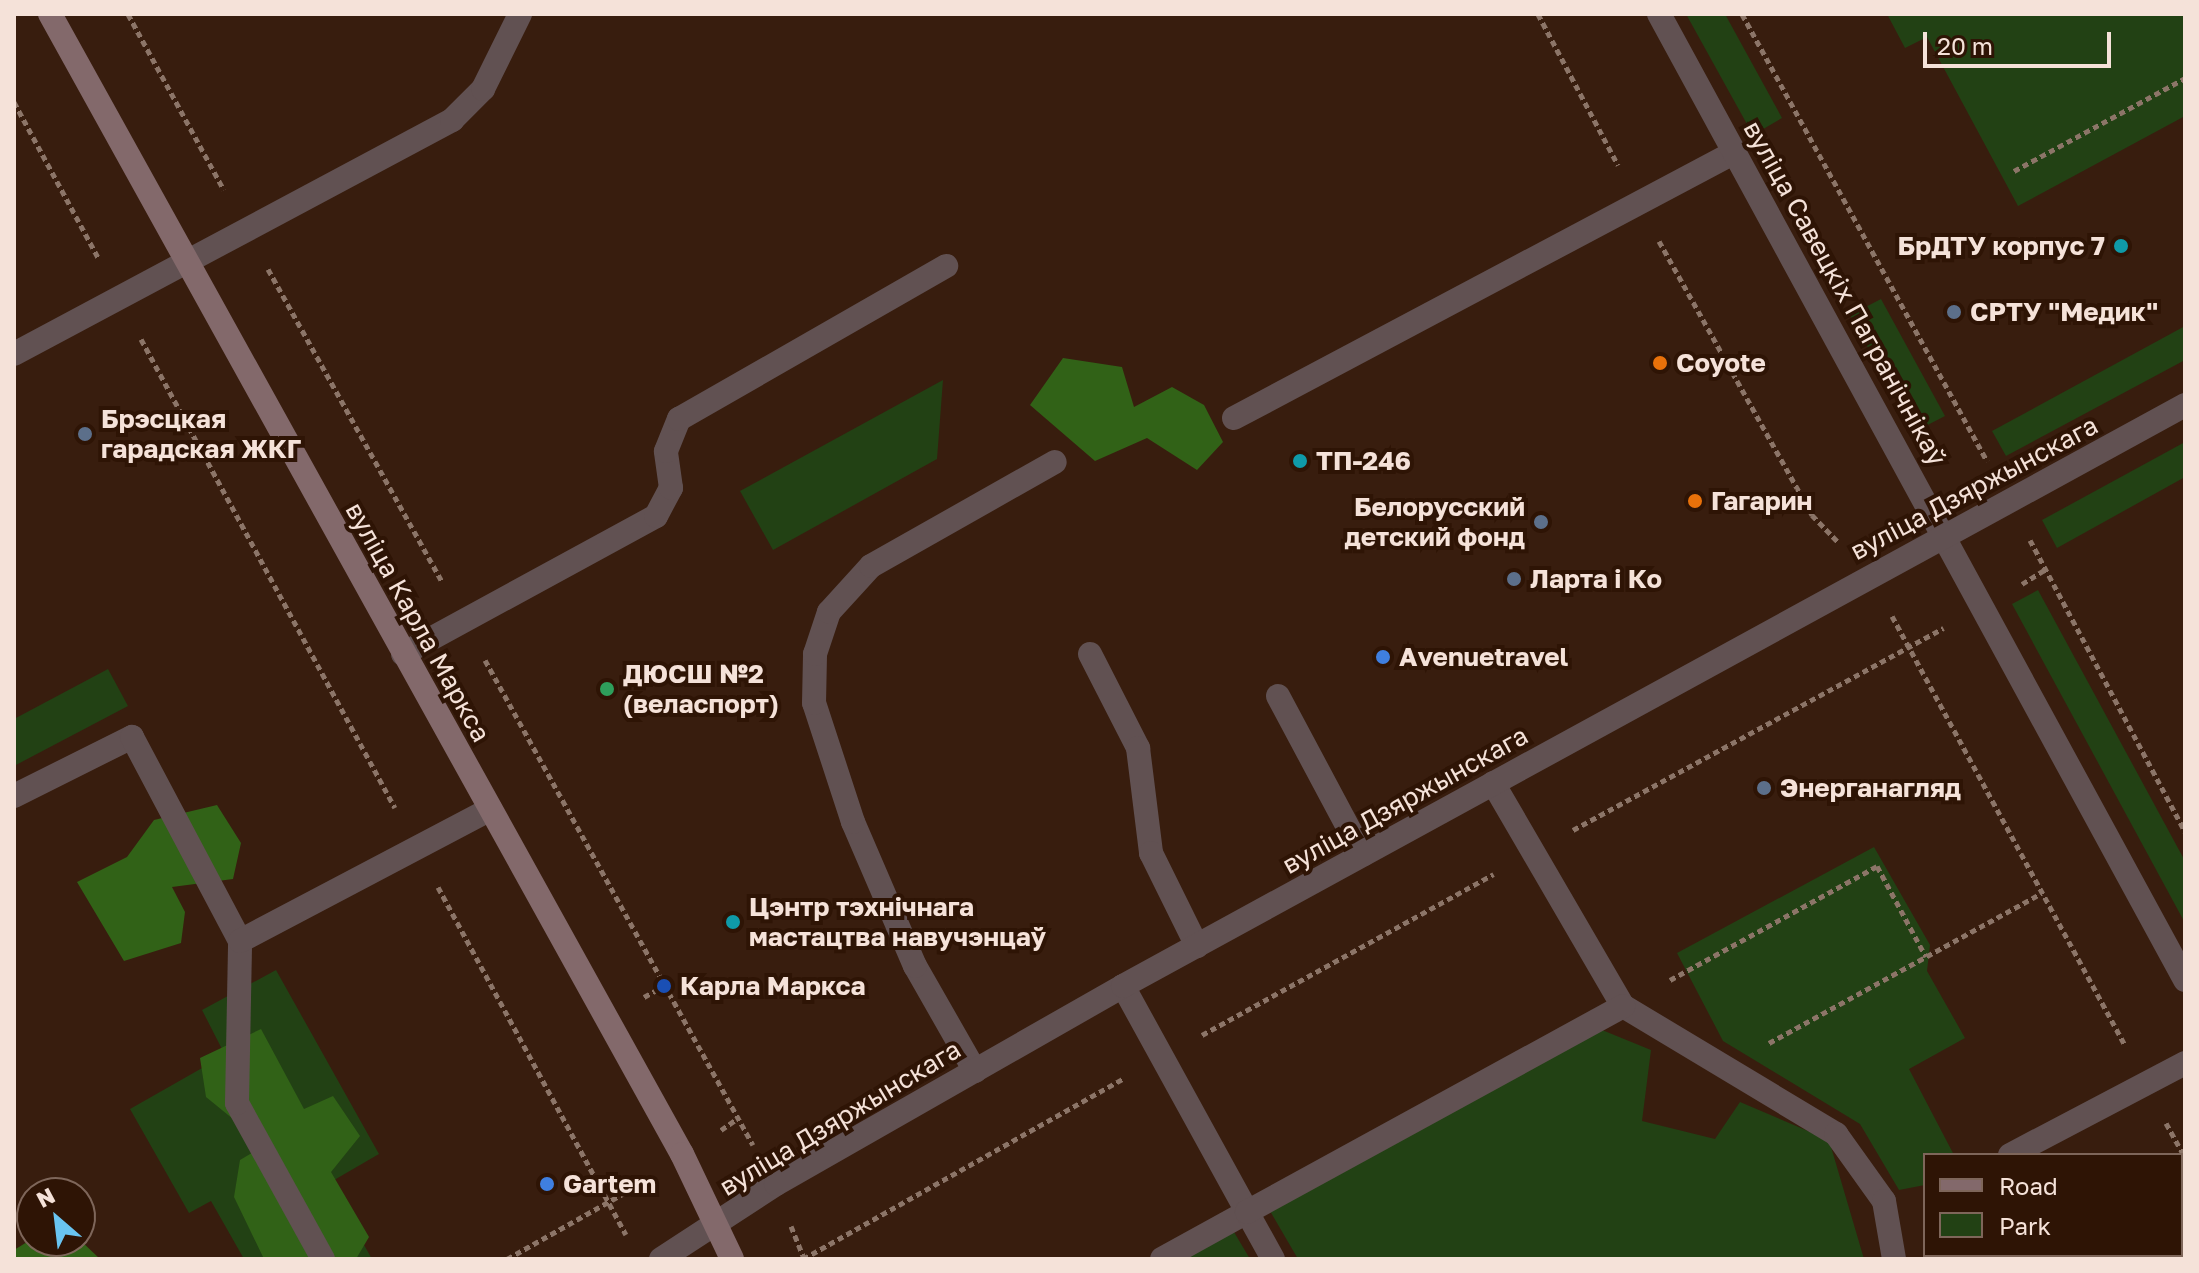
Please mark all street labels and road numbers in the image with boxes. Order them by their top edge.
street label: вуліца Савецкіх Пагранічнікаў [1737,115,1953,471]
street label: вуліца Дзяржынскага [1845,409,2103,567]
street label: вуліца Карла Маркса [339,497,497,747]
street label: вуліца Дзяржынскага [1277,719,1533,881]
street label: вуліца Дзяржынскага [714,1034,966,1202]

